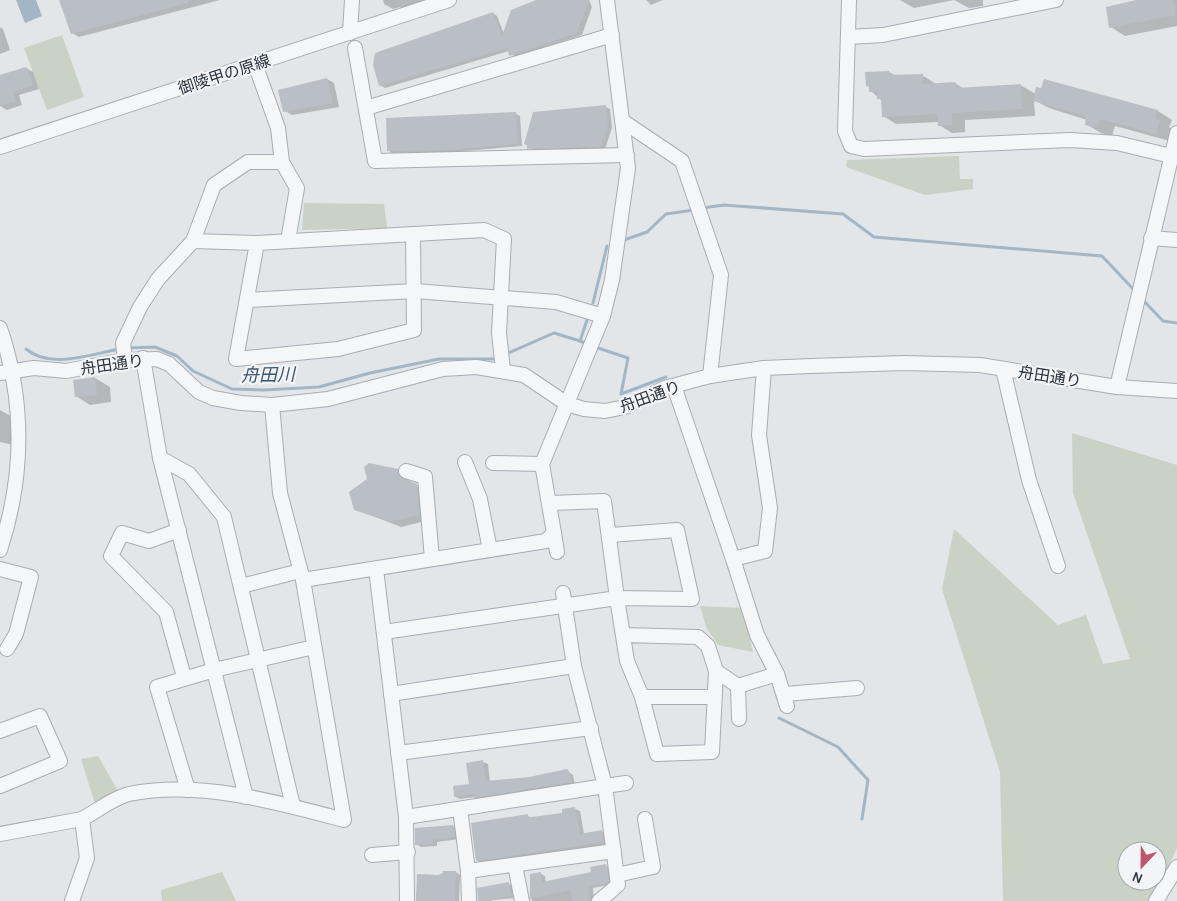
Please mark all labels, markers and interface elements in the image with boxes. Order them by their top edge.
street label: 御陵甲の原線 [176,51,273,98]
street label: 舟田通り [79,351,145,378]
street label: 舟田通り [1017,362,1083,391]
water label: 舟田川 [241,363,297,386]
street label: 舟田通り [617,377,683,416]
north arrow [1117,841,1167,891]
text: N [1129,868,1145,887]

